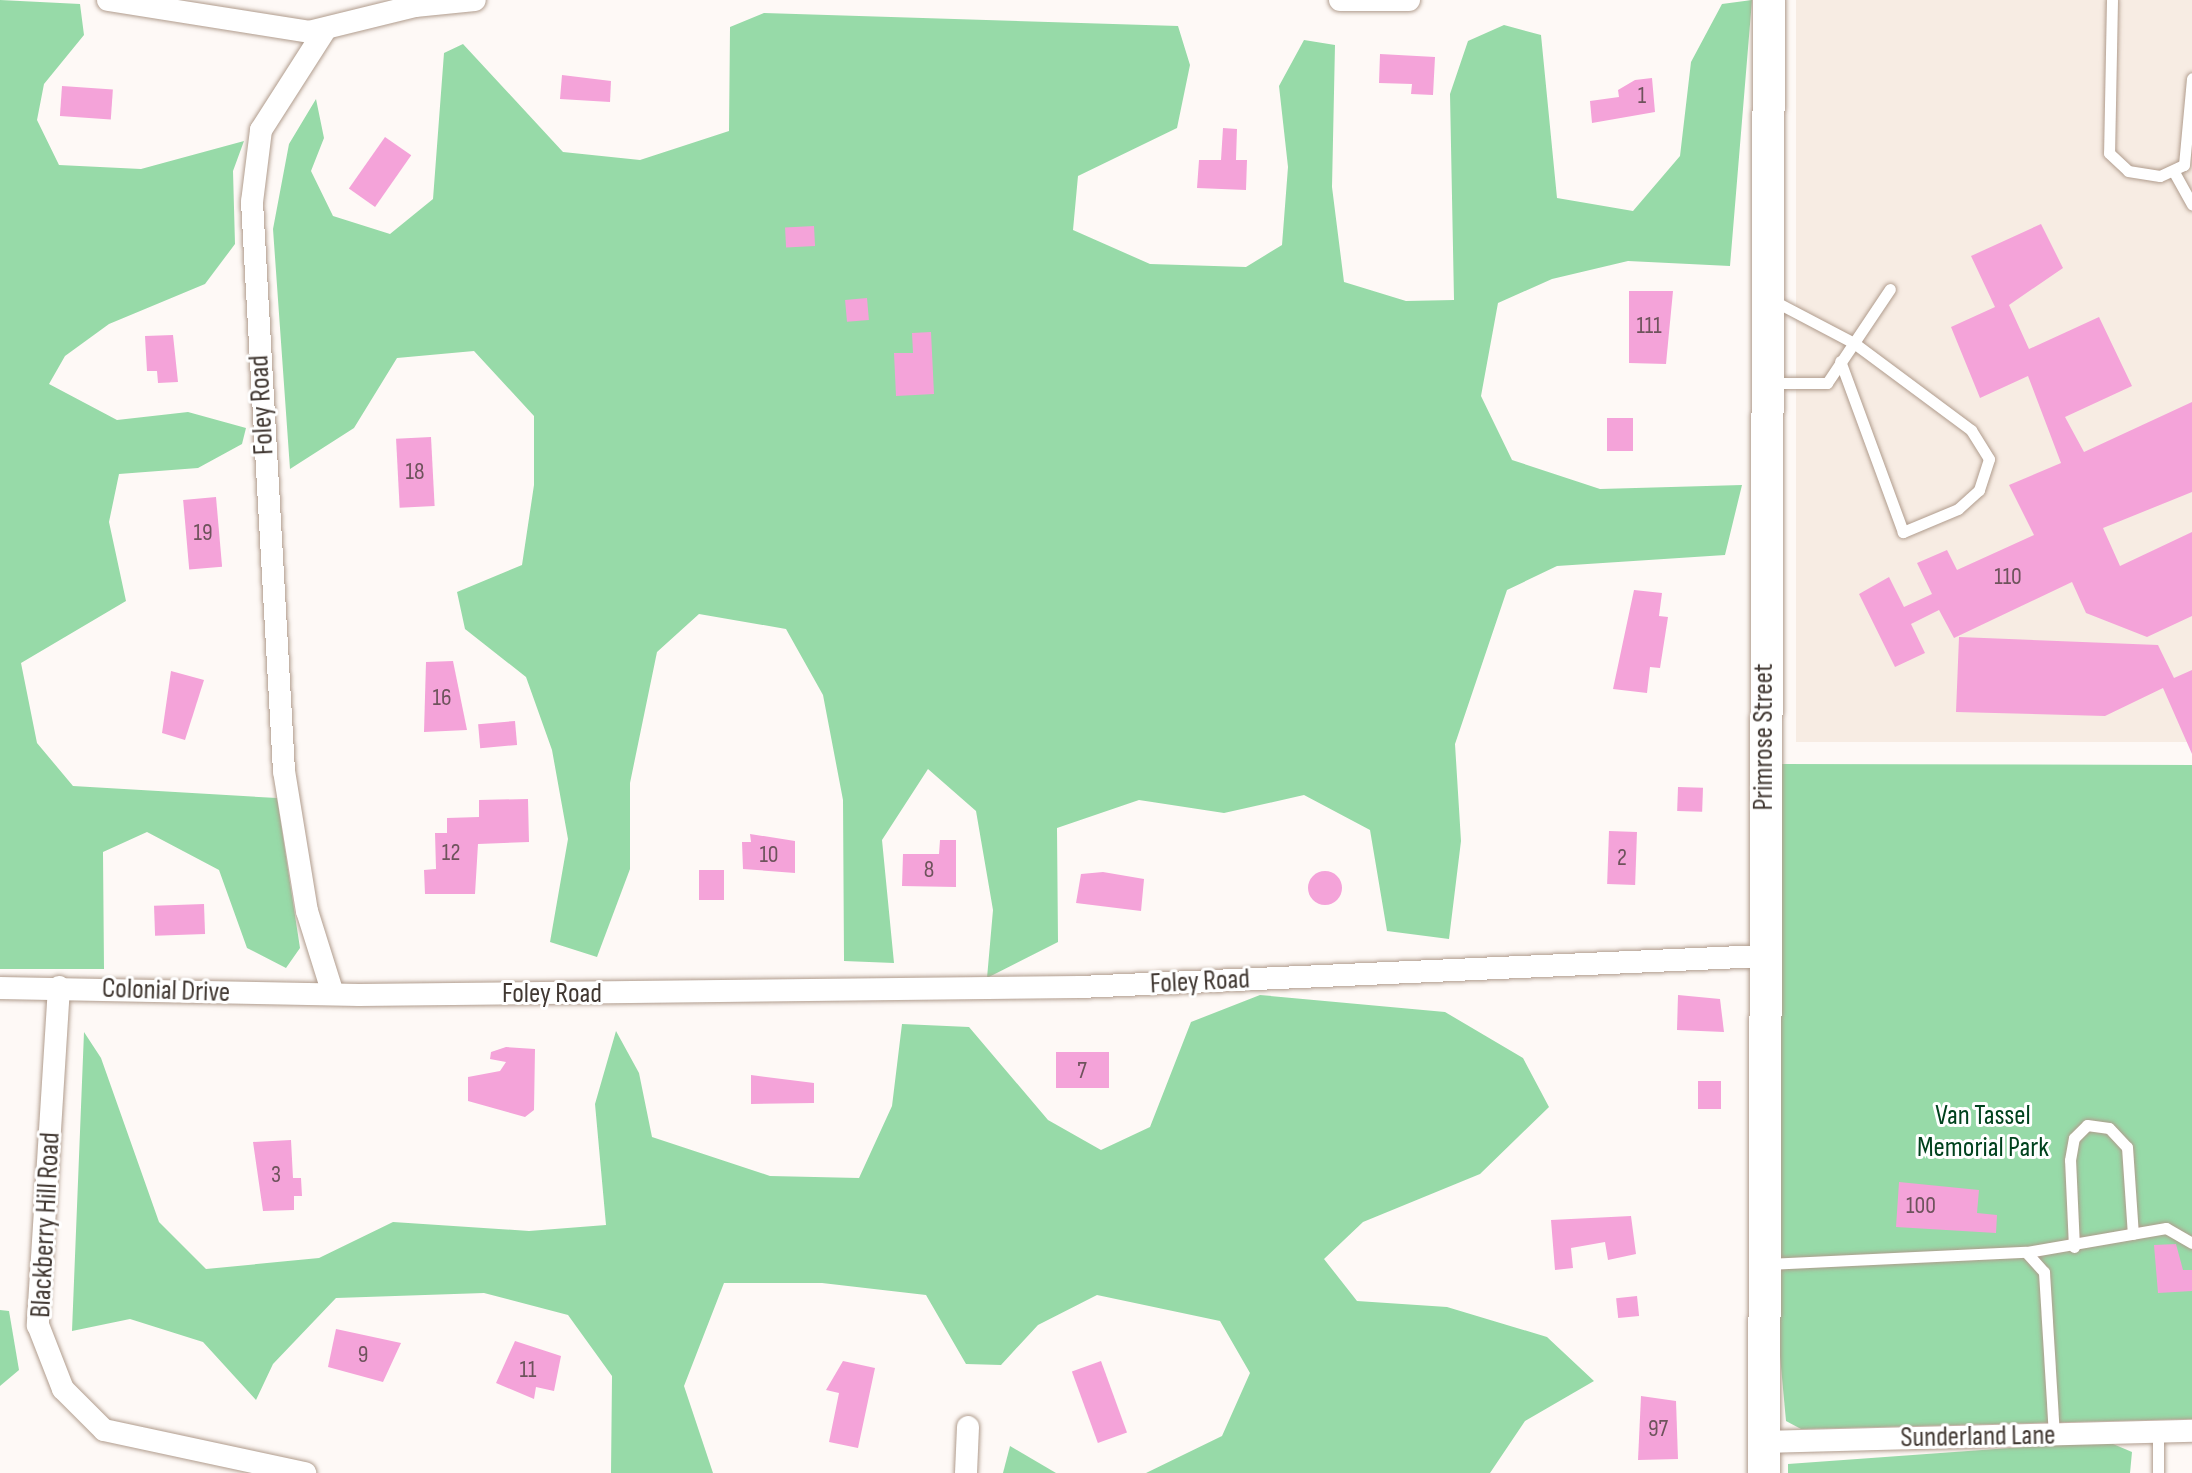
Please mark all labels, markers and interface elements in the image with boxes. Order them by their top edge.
house number: 1 [1638,82,1646,110]
house number: 111 [1636,312,1662,340]
street label: Foley Road [243,354,281,456]
house number: 18 [406,458,424,486]
house number: 19 [193,519,213,547]
house number: 110 [1994,563,2022,591]
street label: Primrose Street [1747,663,1781,811]
house number: 16 [433,684,451,712]
house number: 12 [442,839,460,867]
house number: 10 [759,841,779,869]
house number: 2 [1617,844,1627,872]
house number: 8 [924,856,934,884]
street label: Foley Road [1149,963,1251,1001]
street label: Colonial Drive [101,972,231,1010]
street label: Foley Road [502,977,602,1011]
house number: 7 [1077,1057,1087,1085]
park label: Van Tassel Memorial Park [1917,1099,2049,1165]
street label: Blackberry Hill Road [24,1131,68,1319]
house number: 3 [271,1161,281,1189]
house number: 100 [1906,1192,1936,1220]
house number: 9 [358,1341,368,1369]
house number: 11 [520,1356,536,1384]
house number: 97 [1648,1415,1668,1443]
street label: Sunderland Lane [1900,1419,2056,1455]

